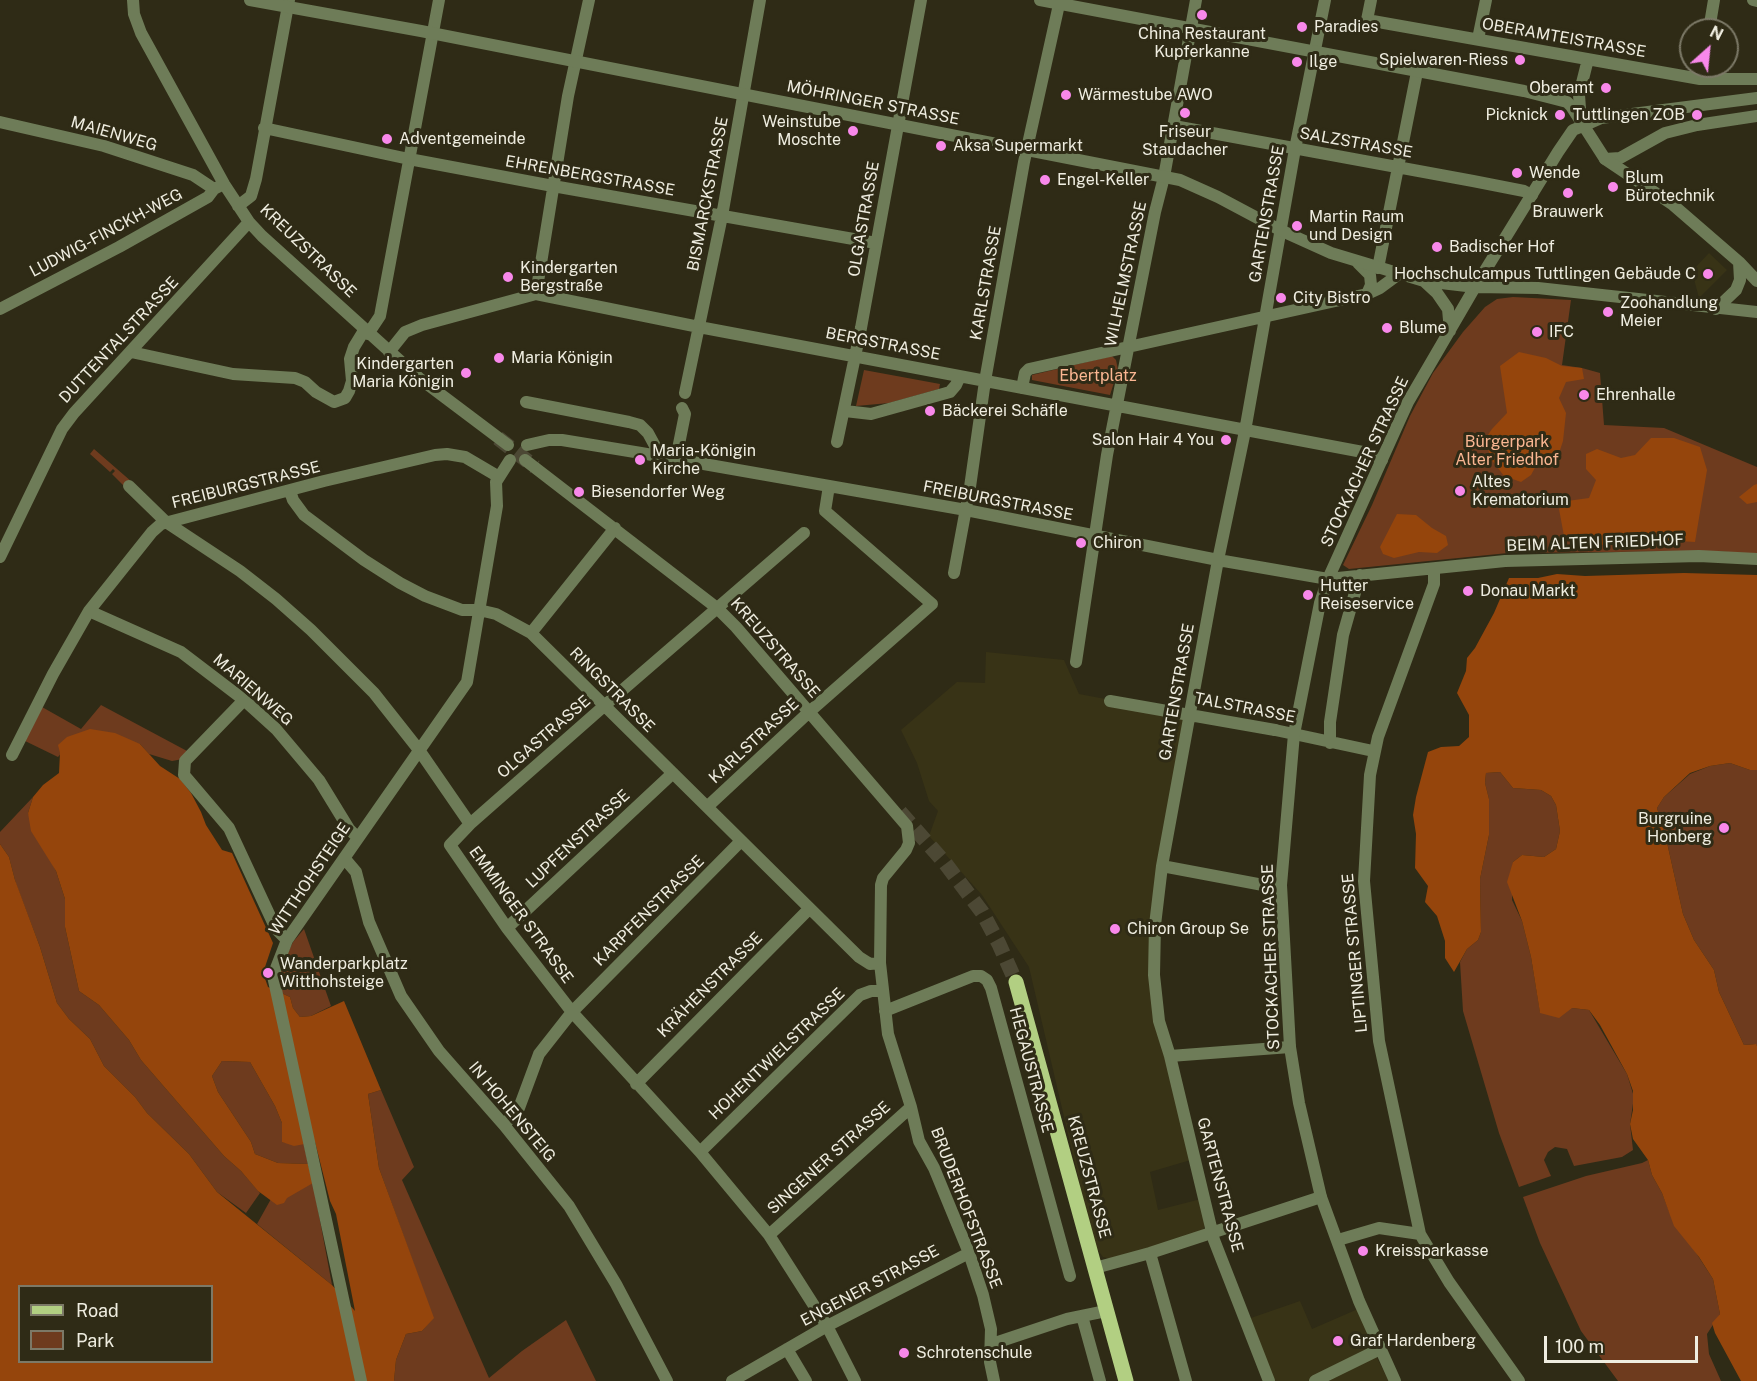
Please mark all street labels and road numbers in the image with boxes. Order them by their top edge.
street label: OBERAMTEISTRASSE [1480,14,1648,62]
street label: MÖHRINGER STRASSE [785,77,961,129]
street label: MAIENWEG [69,113,159,155]
street label: BISMARCKSTRASSE [684,115,732,273]
street label: SALZSTRASSE [1298,124,1414,162]
street label: GARTENSTRASSE [1245,144,1289,284]
street label: EHRENBERGSTRASSE [504,152,676,200]
street label: OLGASTRASSE [844,160,884,278]
street label: LUDWIG-FINCKH-WEG [26,185,186,281]
street label: KREUZSTRASSE [256,200,360,302]
street label: WILHELMSTRASSE [1101,200,1151,348]
street label: KARLSTRASSE [966,224,1006,342]
street label: DUTTENTALSTRASSE [55,273,183,407]
street label: BERGSTRASSE [824,323,942,365]
street label: STOCKACHER STRASSE [1317,374,1413,550]
street label: FREIBURGSTRASSE [170,457,322,513]
street label: FREIBURGSTRASSE [921,477,1075,525]
street label: BEIM ALTEN FRIEDHOF [1506,530,1684,556]
street label: KREUZSTRASSE [726,594,824,702]
street label: GARTENSTRASSE [1155,622,1199,762]
street label: RINGSTRASSE [565,643,659,737]
street label: MARIENWEG [209,650,297,730]
street label: TALSTRASSE [1193,689,1297,727]
street label: OLGASTRASSE [494,691,594,783]
street label: KARLSTRASSE [705,694,803,788]
street label: LUPFENSTRASSE [522,786,634,892]
street label: WITTHOHSTEIGE [265,819,355,939]
street label: EMMINGER STRASSE [465,843,577,987]
street label: KARPFENSTRASSE [590,852,708,970]
street label: STOCKACHER STRASSE [1258,864,1284,1050]
street label: LIPTINGER STRASSE [1338,873,1372,1033]
street label: KRÄHENSTRASSE [653,928,767,1042]
street label: HOHENTWIELSTRASSE [705,984,849,1124]
street label: HEGAUSTRASSE [1005,1005,1057,1135]
street label: IN HOHENSTEIG [464,1058,560,1166]
street label: SINGENER STRASSE [763,1098,895,1218]
street label: KREUZSTRASSE [1063,1113,1115,1241]
street label: GARTENSTRASSE [1193,1115,1247,1255]
street label: BRUDERHOFSTRASSE [926,1125,1006,1291]
street label: ENGENER STRASSE [797,1241,943,1331]

